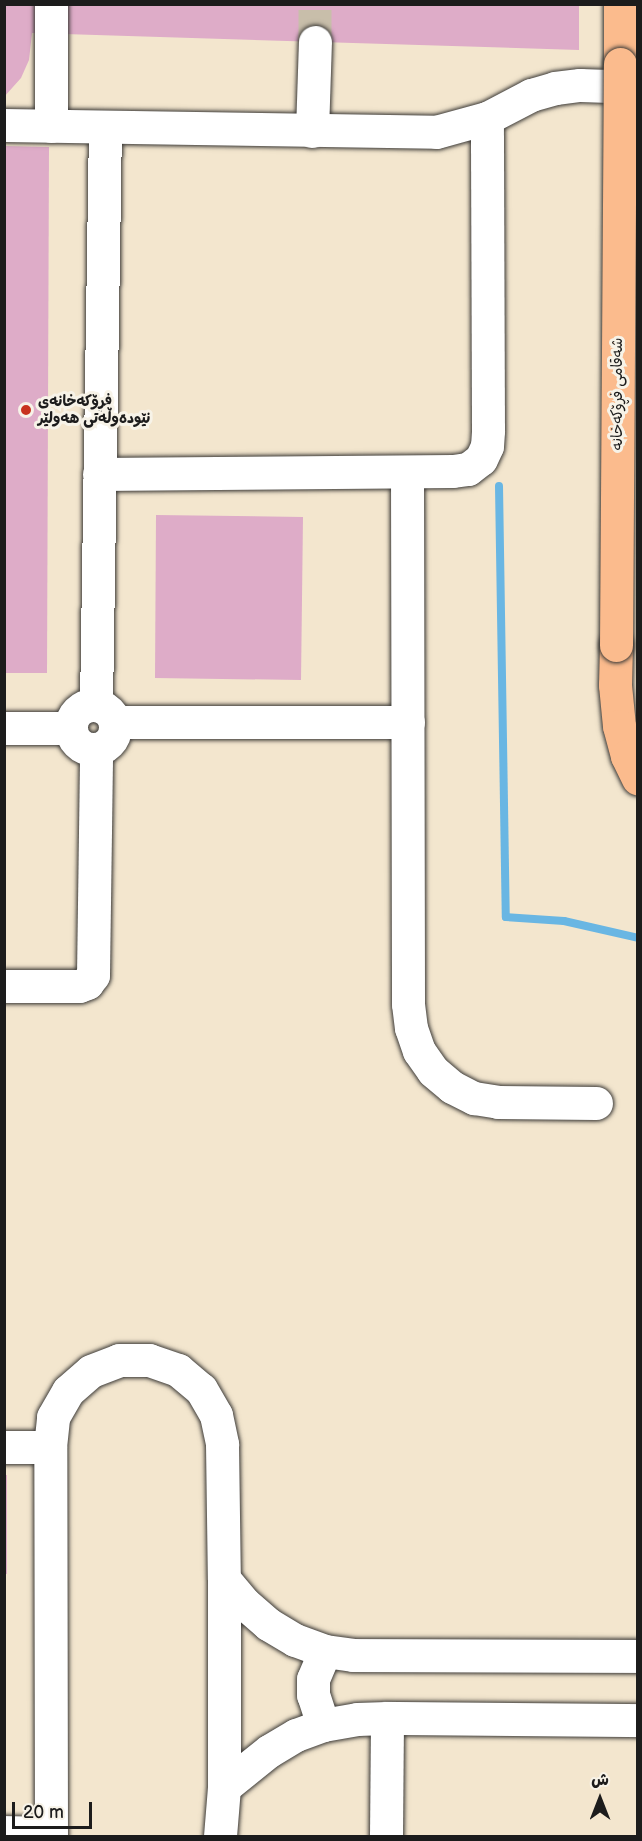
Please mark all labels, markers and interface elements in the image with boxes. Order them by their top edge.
street label: شەقامی فڕۆکەخانە [609,338,627,450]
place label: فڕۆکەخانەی نێودەوڵەتی هەولێر [38,392,150,427]
marker: فڕۆکەخانەی نێودەوڵەتی هەولێر [19,403,33,417]
north arrow [570,1769,630,1829]
text: ش [591,1771,609,1790]
scale bar [15,1790,94,1828]
text: 20 m [23,1802,64,1823]

